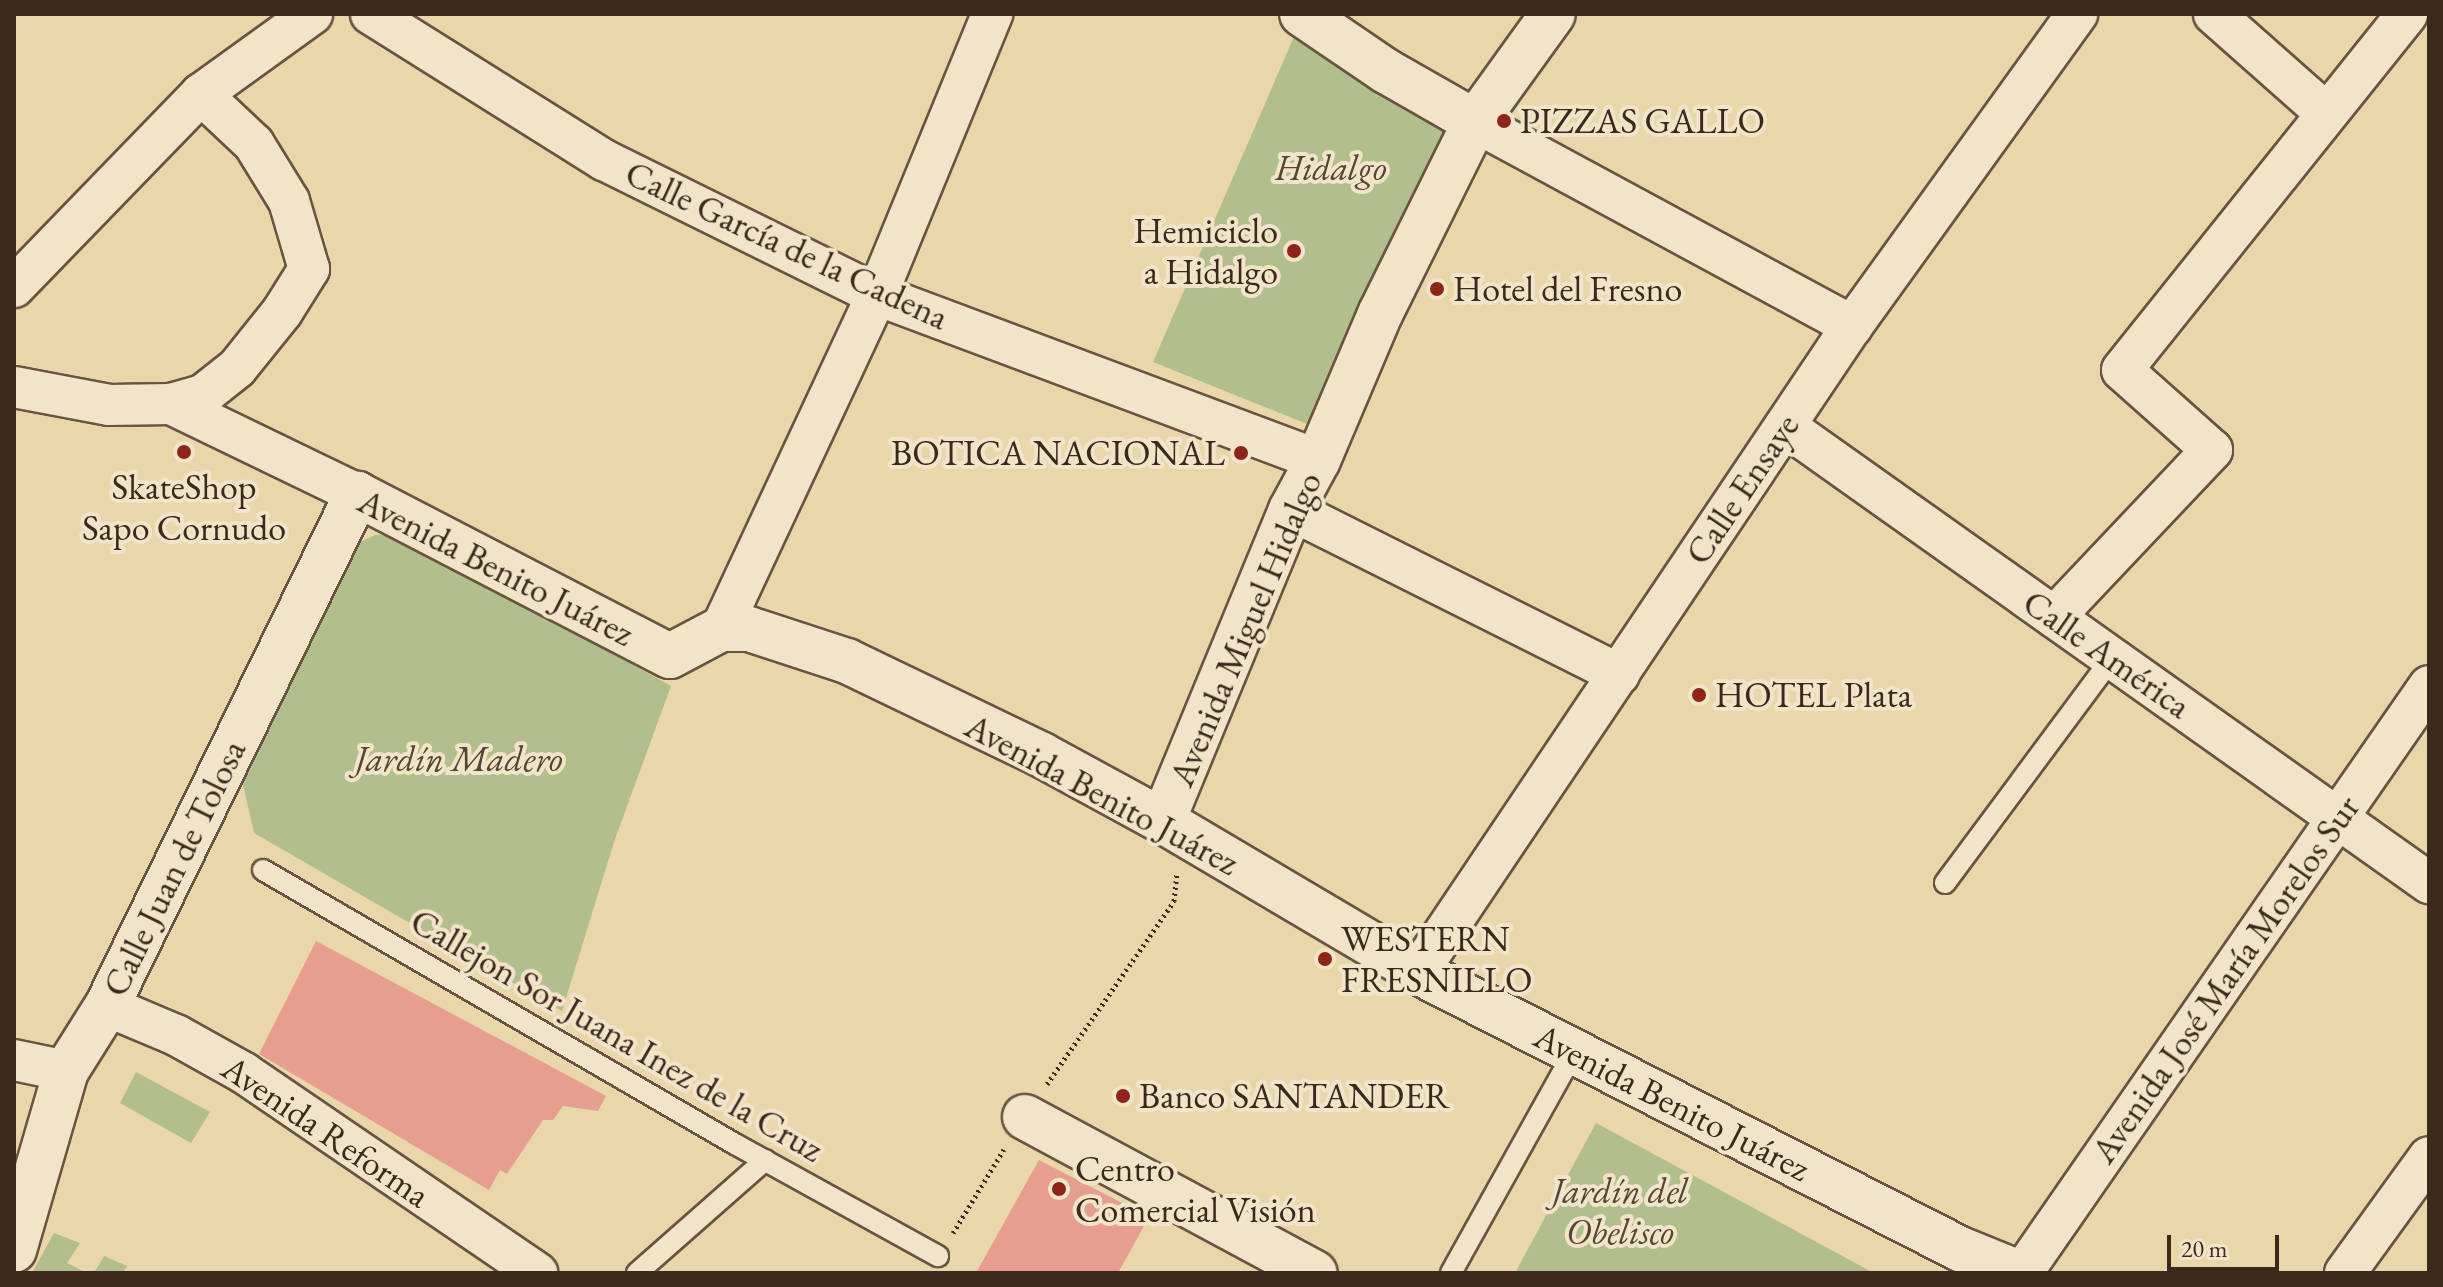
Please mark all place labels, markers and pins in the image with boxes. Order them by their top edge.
place label: PIZZAS GALLO [1520,99,1765,143]
marker: PIZZAS GALLO [1495,112,1513,130]
place label: Hemiciclo a Hidalgo [1133,208,1278,293]
marker: Hemiciclo a Hidalgo [1285,242,1303,260]
place label: Hotel del Fresno [1453,267,1682,311]
marker: Hotel del Fresno [1428,280,1446,298]
place label: BOTICA NACIONAL [891,431,1225,475]
marker: SkateShop Sapo Cornudo [175,443,193,461]
marker: BOTICA NACIONAL [1232,444,1250,462]
place label: SkateShop Sapo Cornudo [82,464,286,549]
place label: HOTEL Plata [1715,673,1912,717]
marker: HOTEL Plata [1690,686,1708,704]
place label: WESTERN FRESNILLO [1341,916,1532,1001]
marker: WESTERN FRESNILLO [1316,950,1334,968]
place label: Banco SANTANDER [1139,1074,1450,1118]
marker: Banco SANTANDER [1114,1087,1132,1105]
place label: Centro Comercial Visión [1075,1146,1316,1231]
marker: Centro Comercial Visión [1050,1180,1068,1198]

